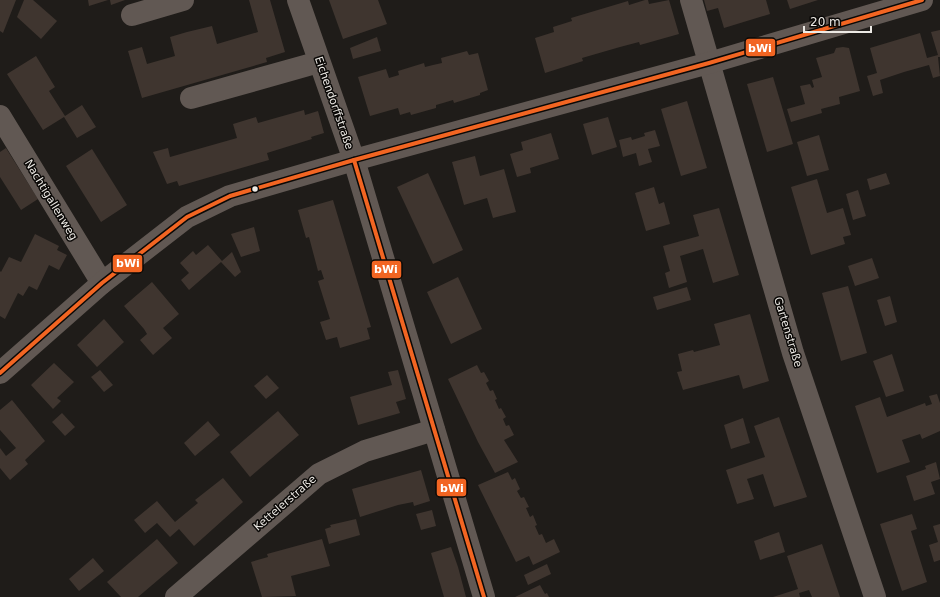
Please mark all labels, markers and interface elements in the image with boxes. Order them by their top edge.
scale bar [804,8,871,34]
text: 20 m [810,15,841,29]
line badge: bWi [745,38,776,57]
text: bWi [748,42,772,55]
street label: Eichendorffstraße [312,55,356,151]
street label: Nachtigallenweg [22,157,80,243]
unlabelled marker [250,184,260,194]
line badge: bWi [112,254,143,273]
text: bWi [116,257,140,270]
line badge: bWi [371,260,402,279]
text: bWi [374,263,398,276]
street label: Gartenstraße [771,295,805,369]
street label: Kettelerstraße [251,472,319,534]
line badge: bWi [436,478,467,497]
text: bWi [440,482,464,495]

